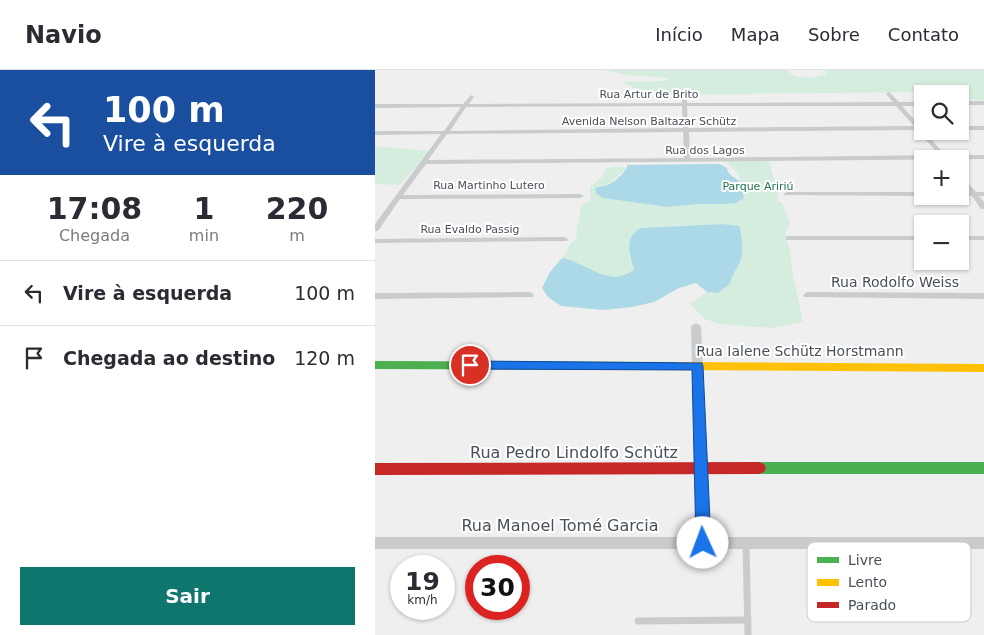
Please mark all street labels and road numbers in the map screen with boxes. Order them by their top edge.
street label: Rua Artur de Brito [599,88,699,101]
street label: Avenida Nelson Baltazar Schütz [562,115,736,128]
street label: Rua dos Lagos [665,144,745,157]
street label: Rua Martinho Lutero [433,179,545,192]
street label: Rua Evaldo Passig [420,223,520,236]
street label: Rua Rodolfo Weiss [831,274,959,290]
street label: Rua Ialene Schütz Horstmann [696,343,904,359]
street label: Rua Pedro Lindolfo Schütz [470,443,678,462]
street label: Rua Manoel Tomé Garcia [461,516,659,535]

